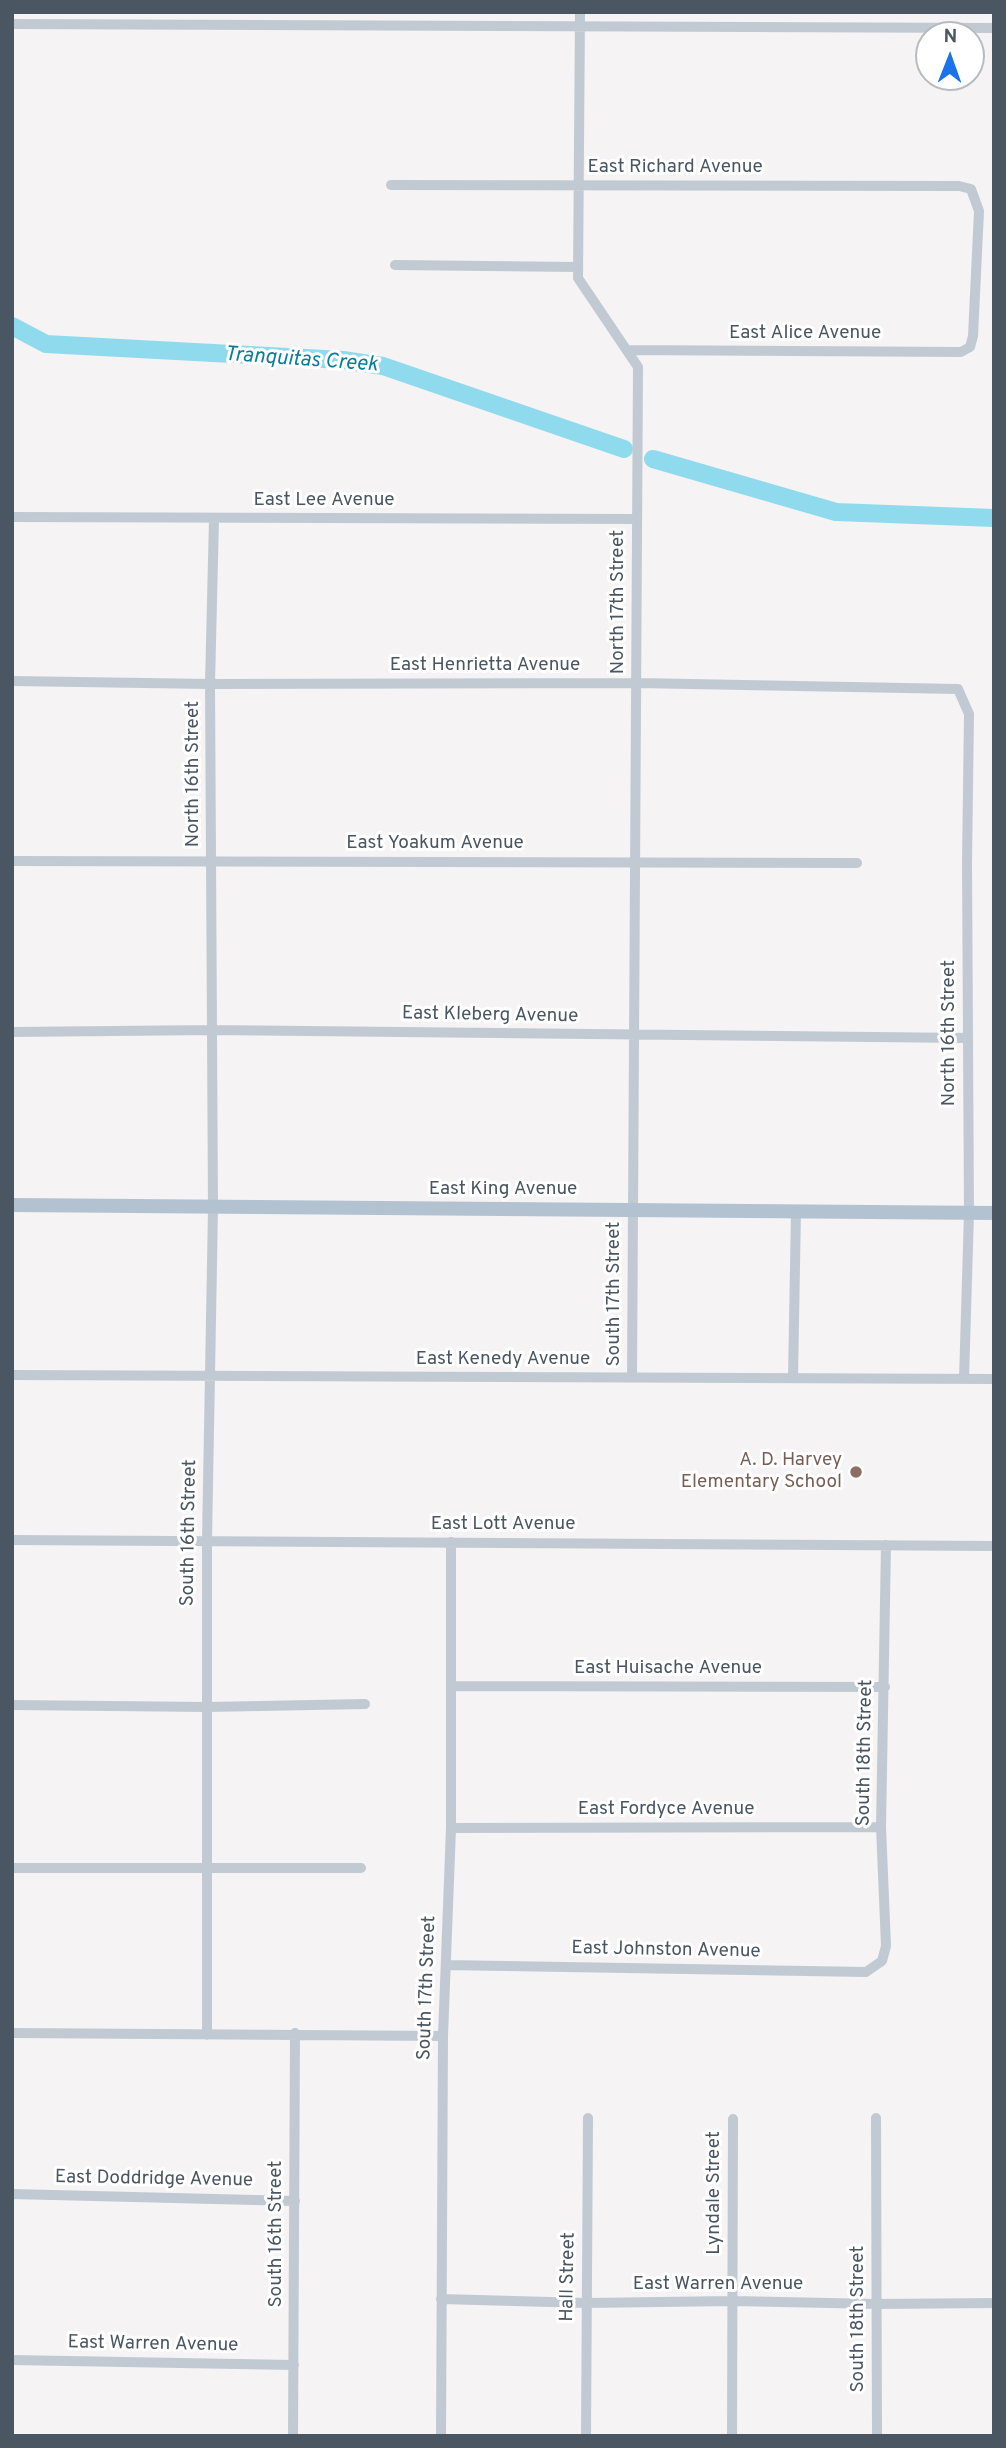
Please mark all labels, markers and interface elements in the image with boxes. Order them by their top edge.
north arrow [915,21,985,91]
text: N [943,25,957,49]
street label: East Richard Avenue [587,157,763,179]
street label: East Alice Avenue [729,323,881,345]
water label: Tranquitas Creek [224,343,378,379]
street label: East Lee Avenue [253,490,395,512]
street label: North 17th Street [608,530,630,674]
street label: East Henrietta Avenue [390,655,580,677]
street label: North 16th Street [183,701,205,847]
street label: East Yoakum Avenue [346,833,524,855]
street label: North 16th Street [939,960,961,1106]
street label: East Kleberg Avenue [402,1003,578,1029]
street label: East King Avenue [429,1179,577,1201]
street label: South 17th Street [604,1222,626,1366]
street label: East Kenedy Avenue [416,1349,590,1371]
place label: A. D. Harvey Elementary School [681,1450,842,1494]
street label: South 16th Street [177,1459,203,1607]
marker: A. D. Harvey Elementary School [848,1464,864,1480]
street label: East Lott Avenue [431,1514,575,1536]
street label: East Huisache Avenue [574,1658,762,1680]
street label: South 18th Street [853,1679,879,1827]
street label: East Fordyce Avenue [578,1799,754,1821]
street label: South 17th Street [414,1915,442,2061]
street label: East Johnston Avenue [571,1938,761,1964]
street label: Lyndale Street [704,2131,726,2255]
street label: South 16th Street [266,2160,288,2308]
street label: East Doddridge Avenue [55,2167,253,2193]
street label: Hall Street [557,2232,581,2322]
street label: South 18th Street [848,2246,870,2392]
street label: East Warren Avenue [633,2274,803,2296]
street label: East Warren Avenue [67,2332,239,2358]

